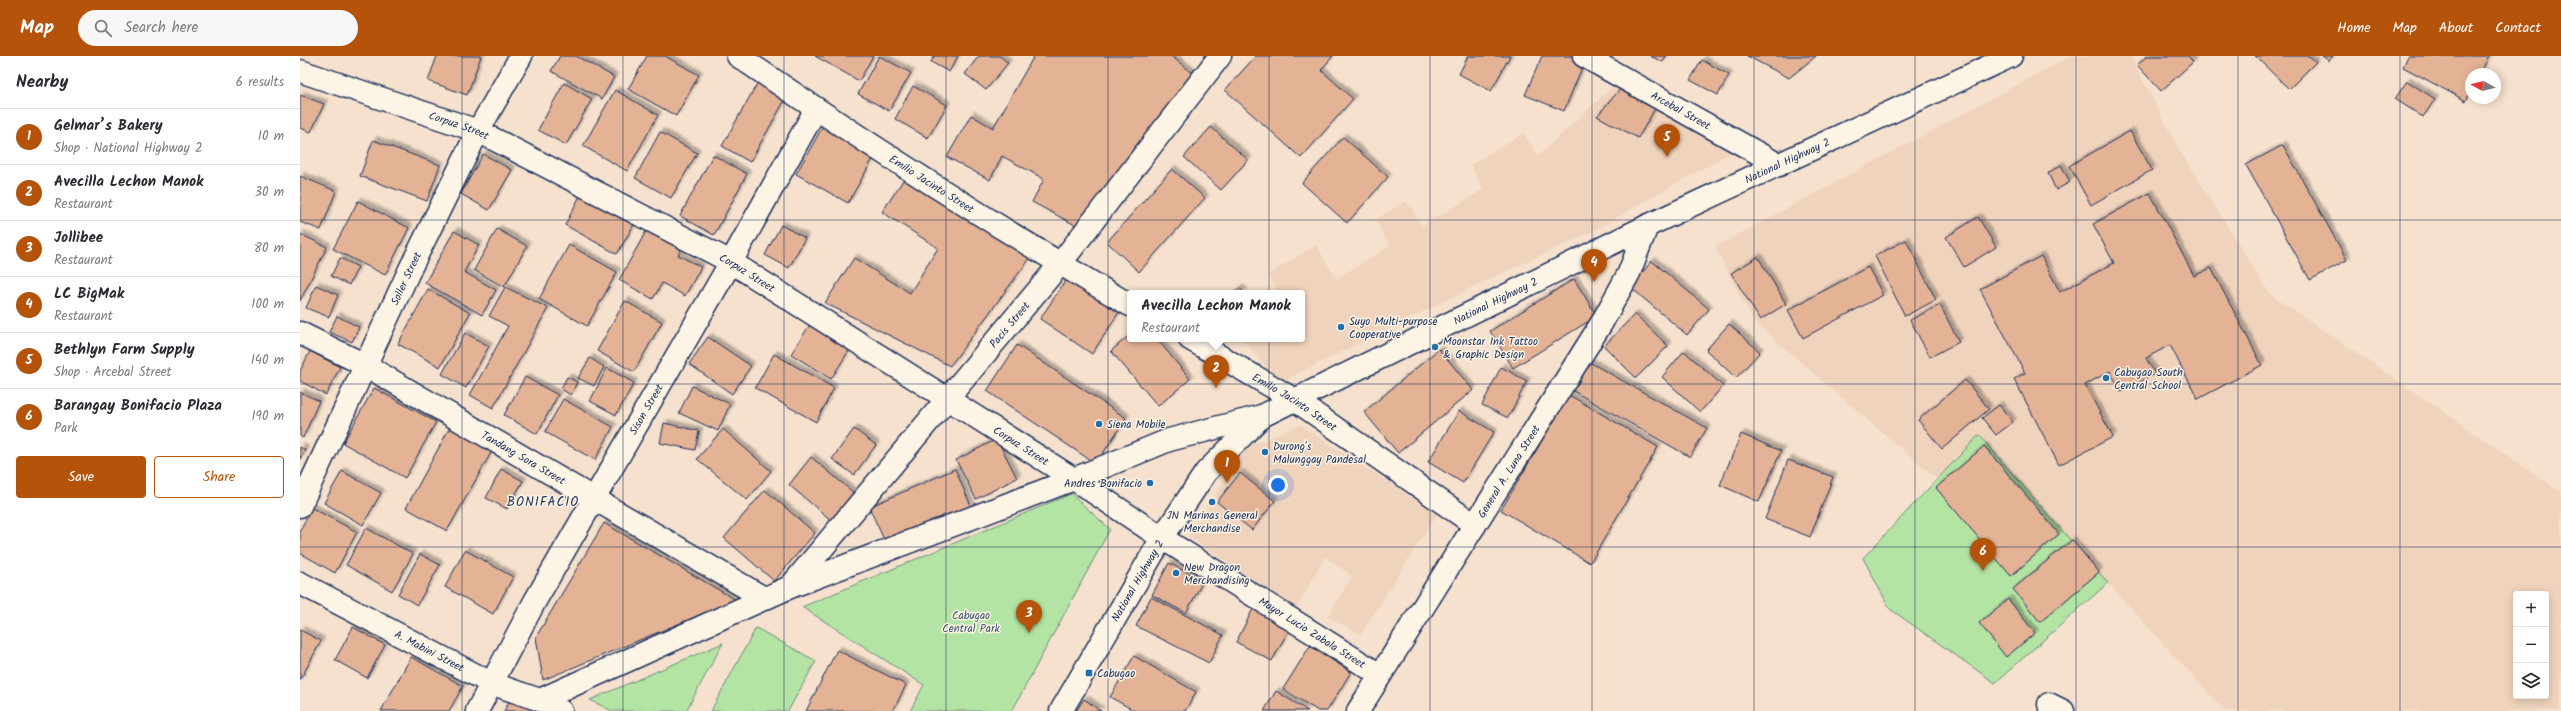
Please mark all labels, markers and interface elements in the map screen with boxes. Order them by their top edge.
search box [78,10,358,46]
text: Map [20,13,54,43]
text: Search here [124,16,198,40]
icon: search [92,17,114,39]
text: Home [2337,17,2371,39]
text: Map [2393,17,2417,39]
text: About [2439,17,2473,39]
text: Contact [2495,17,2541,39]
north arrow [2465,68,2501,104]
text: Nearby [16,69,68,96]
text: 6 results [236,72,284,93]
street label: Arcebal Street [1647,87,1714,135]
street label: Corpuz Street [426,107,493,146]
text: Gelmar’s Bakery [54,114,163,138]
pin: 5 [1654,124,1680,157]
text: 1 [27,126,31,147]
text: 10 m [258,126,284,147]
street label: National Highway 2 [1742,134,1833,189]
text: Shop · National Highway 2 [54,138,202,159]
street label: Emilio Jacinto Street [885,151,978,219]
text: Avecilla Lechon Manok [54,170,204,194]
text: 2 [25,182,33,203]
text: 30 m [255,182,284,203]
text: Restaurant [54,194,113,215]
text: Jollibee [54,226,103,250]
text: 3 [25,238,33,259]
text: 80 m [254,238,284,259]
street label: Soller Street [386,248,427,309]
street label: Corpuz Street [716,249,779,298]
pin: 4 [1581,249,1607,282]
text: Restaurant [54,250,113,271]
street label: National Highway 2 [1450,273,1541,330]
text: LC BigMak [54,282,124,306]
popup [1127,290,1305,342]
text: 4 [25,294,33,315]
text: 100 m [251,294,284,315]
text: Avecilla Lechon Manok [1141,294,1291,318]
street label: Pacis Street [985,298,1035,352]
text: Restaurant [54,306,113,327]
place label: Suyo Multi-purpose Cooperative [1349,313,1437,344]
text: Restaurant [1141,318,1200,339]
marker: Suyo Multi-purpose Cooperative [1336,322,1346,332]
place label: Moonstar Ink Tattoo & Graphic Design [1443,333,1538,364]
text: Bethlyn Farm Supply [54,338,195,362]
marker: Moonstar Ink Tattoo & Graphic Design [1430,342,1440,352]
text: 5 [26,350,32,371]
text: 140 m [251,350,284,371]
pin: 2 [1203,355,1229,388]
text: Shop · Arcebal Street [54,362,172,383]
place label: Cabugao South Central School [2114,364,2183,395]
street label: Emilio Jacinto Street [1248,369,1341,437]
marker: Cabugao South Central School [2101,373,2111,383]
street label: Sison Street [625,380,669,439]
text: Barangay Bonifacio Plaza [54,394,222,418]
text: 6 [25,406,33,427]
text: 190 m [252,406,284,427]
place label: Siena Mobile [1107,416,1166,434]
text: Park [54,418,78,439]
marker: Siena Mobile [1094,419,1104,429]
street label: General A. Luna Street [1473,421,1546,522]
street label: Corpuz Street [989,422,1053,471]
street label: Tandang Sora Street [477,427,569,491]
place label: Durong's Malunggay Pandesal [1273,438,1366,469]
marker: Durong's Malunggay Pandesal [1260,447,1270,457]
pin: 1 [1214,450,1240,483]
button: Save [16,456,146,498]
button: Share [154,456,284,498]
place label: Andres Bonifacio [1064,475,1142,493]
your location [1268,475,1288,495]
marker: Andres Bonifacio [1145,478,1155,488]
district label: BONIFACIO [507,492,579,513]
marker: JN Marinas General Merchandise [1207,497,1217,507]
place label: JN Marinas General Merchandise [1166,507,1258,538]
street label: National Highway 2 [1107,537,1169,626]
pin: 6 [1970,538,1996,571]
place label: New Dragon Merchandising [1184,559,1250,590]
marker: New Dragon Merchandising [1171,568,1181,578]
map controls [2513,591,2549,699]
button: + [2513,591,2549,627]
street label: Mayor Lucio Zabala Street [1255,593,1369,674]
pin: 3 [1016,600,1042,633]
park label: Cabugao Central Park [942,607,1001,638]
street label: A. Mabini Street [391,626,468,678]
button: − [2513,627,2549,663]
button: layers [2513,663,2549,699]
place label: Cabugao [1097,665,1135,683]
marker: Cabugao [1084,668,1094,678]

